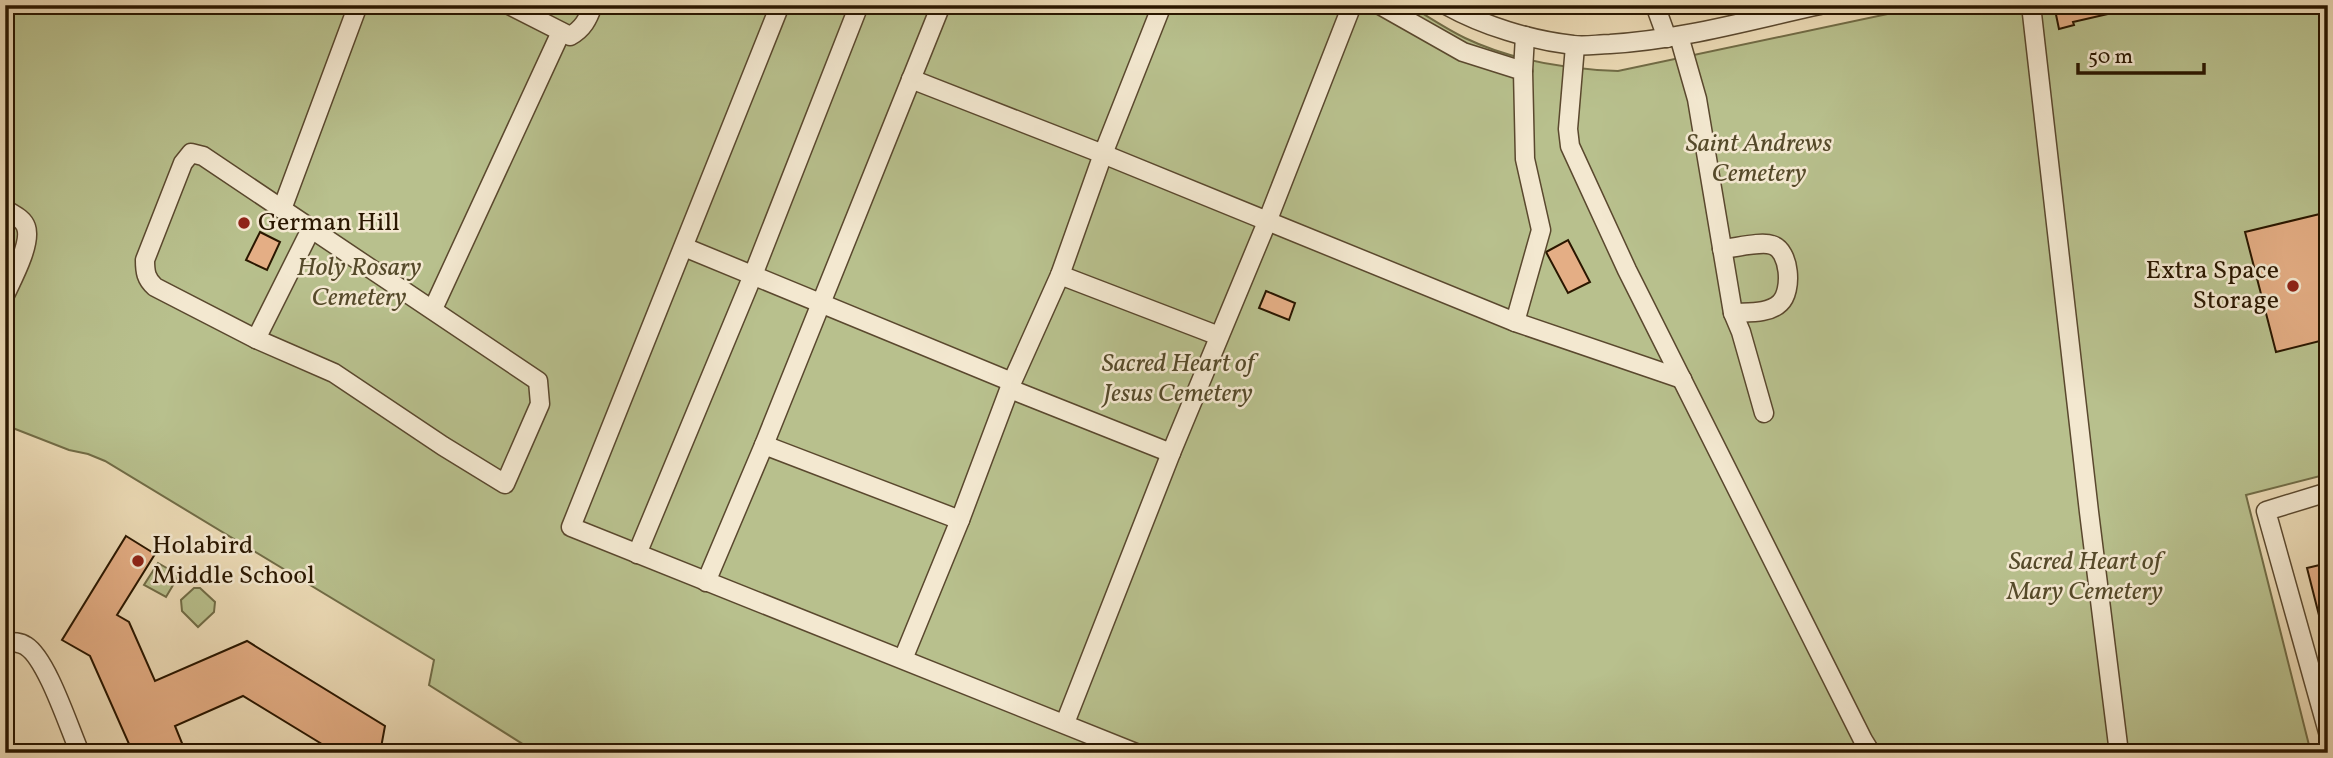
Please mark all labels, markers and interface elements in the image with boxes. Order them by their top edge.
scale bar [2078,32,2204,76]
text: 50 m [2088,43,2133,72]
park label: Saint Andrews Cemetery [1686,126,1833,192]
place label: German Hill [258,205,400,241]
marker: German Hill [236,215,252,231]
park label: Holy Rosary Cemetery [296,250,422,316]
place label: Extra Space Storage [2146,253,2279,319]
marker: Extra Space Storage [2285,278,2301,294]
park label: Sacred Heart of Jesus Cemetery [1100,346,1260,412]
place label: Holabird Middle School [152,528,315,594]
park label: Sacred Heart of Mary Cemetery [2006,544,2167,610]
marker: Holabird Middle School [130,553,146,569]

